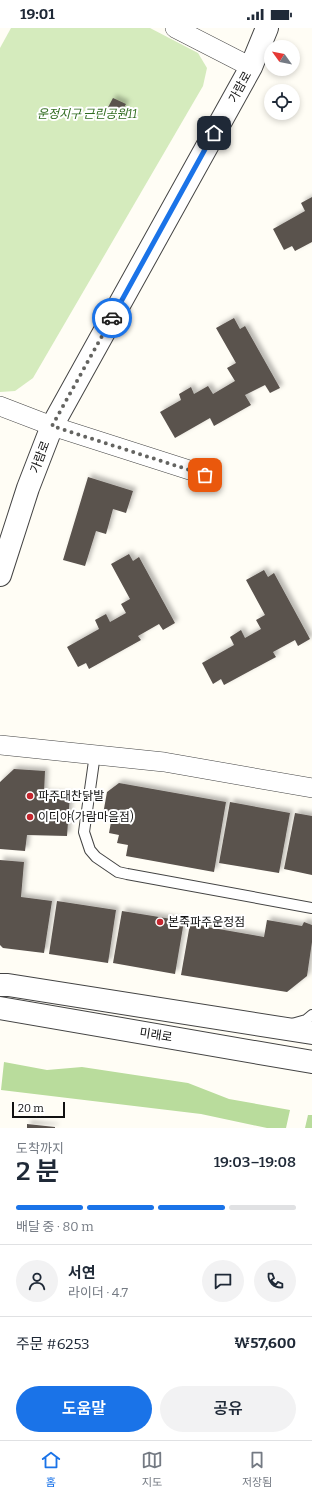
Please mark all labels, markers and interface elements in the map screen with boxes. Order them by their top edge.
text: 19:01 [20,5,55,23]
north arrow [264,40,300,76]
map controls [264,40,300,120]
street label: 가람로 [226,69,254,105]
button: locate [264,84,300,120]
park label: 운정지구 근린공원11 [37,107,137,121]
pin [197,116,231,150]
icon: home [203,122,225,144]
courier [92,298,132,338]
icon: car [101,307,123,329]
street label: 가람로 [28,439,52,475]
pin [188,458,222,492]
icon: bag [194,464,216,486]
place label: 파주대찬닭발 [38,789,104,803]
marker: 파주대찬닭발 [25,791,35,801]
place label: 이디야(가람마을점) [38,809,134,824]
marker: 이디야(가람마을점) [25,812,35,822]
place label: 본죽파주운정점 [168,915,245,929]
marker: 본죽파주운정점 [155,917,165,927]
street label: 미래로 [139,1025,173,1045]
scale bar [12,1100,65,1119]
text: 20 m [18,1102,44,1115]
text: 도착까지 [16,1141,64,1156]
text: 19:03–19:08 [214,1153,296,1171]
text: 2 분 [16,1156,59,1187]
text: 배달 중 · 80 m [16,1219,94,1234]
button: person [16,1260,58,1302]
button: chat [202,1260,244,1302]
button: phone [254,1260,296,1302]
text: 서연 [68,1264,96,1282]
text: 라이더 · 4.7 [68,1285,128,1300]
text: ₩57,600 [235,1334,296,1352]
text: 주문 #6253 [16,1335,90,1353]
button: 도움말 [16,1386,152,1432]
button: 공유 [160,1386,296,1432]
tab: 홈 [40,1449,62,1489]
tab: 지도 [141,1449,163,1489]
tab: 저장됨 [242,1449,272,1489]

